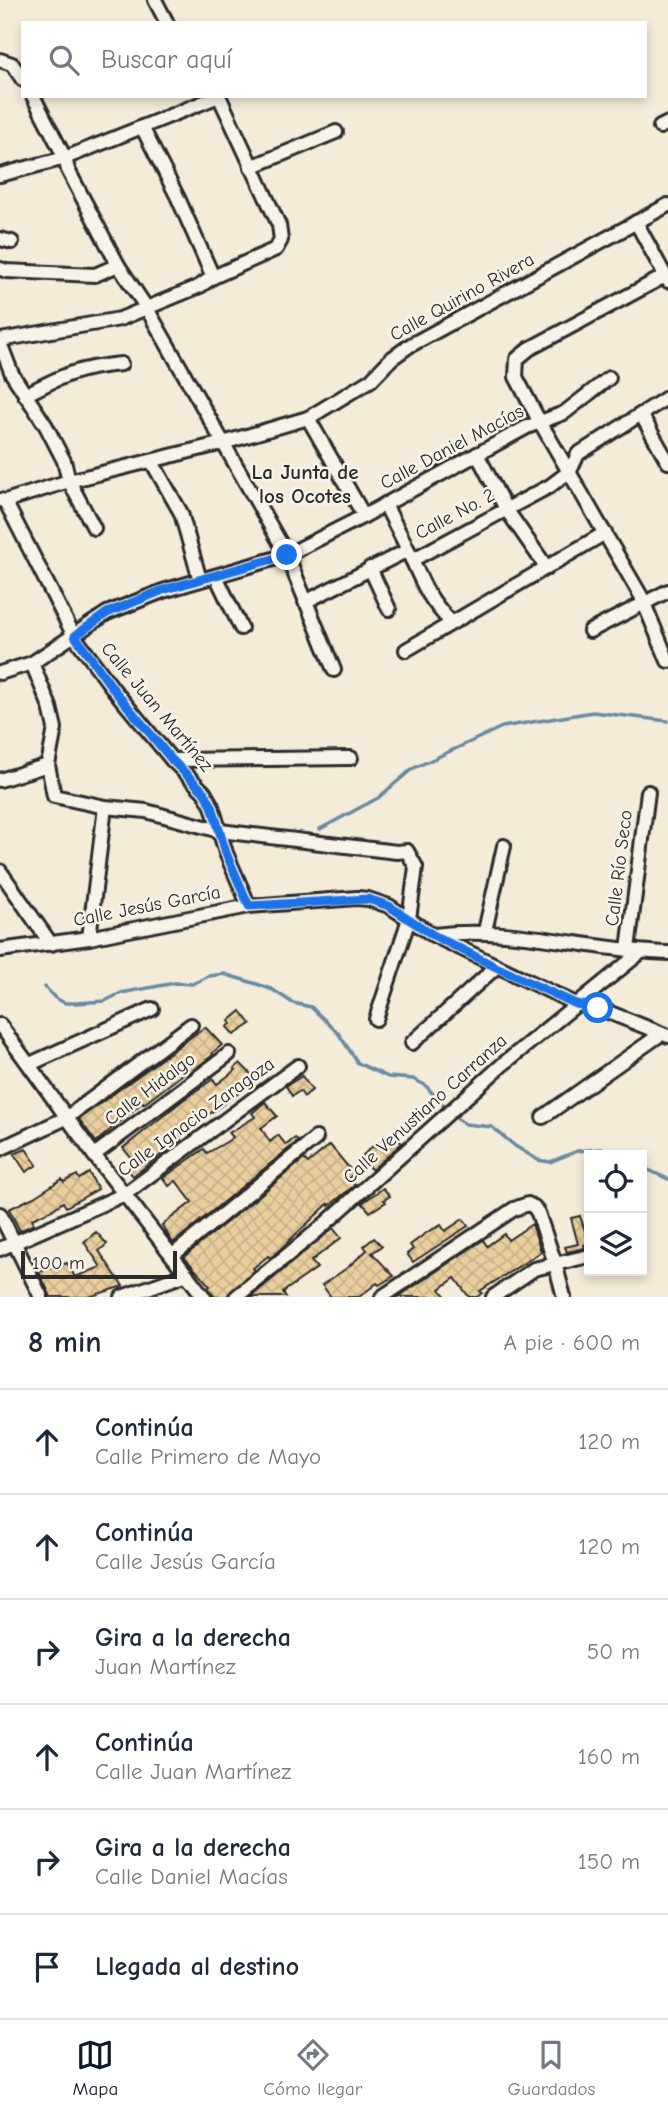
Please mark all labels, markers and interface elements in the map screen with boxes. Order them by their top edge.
search box [21,21,647,98]
icon: search [45,41,83,79]
text: Buscar aquí [101,45,232,75]
street label: Calle Quirino Rivera [386,248,538,346]
street label: Calle Daniel Macías [377,400,528,494]
district label: La Junta de los Ocotes [252,460,358,508]
street label: Calle No. 2 [411,484,499,544]
route end [271,539,302,570]
street label: Calle Juan Martínez [97,638,217,776]
street label: Calle Río Seco [601,809,637,927]
street label: Calle Jesús García [72,881,222,931]
route start [582,992,613,1023]
street label: Calle Venustiano Carranza [339,1030,511,1188]
street label: Calle Hidalgo [100,1048,200,1130]
street label: Calle Ignacio Zaragoza [113,1053,279,1181]
map controls [584,1150,647,1276]
button: locate [584,1150,647,1213]
button: layers [584,1213,647,1276]
scale bar [21,1248,177,1280]
text: 100 m [32,1252,85,1274]
text: 8 min [28,1325,102,1360]
text: A pie · 600 m [503,1329,640,1356]
text: Continúa [95,1413,194,1443]
icon: ahead [28,1423,66,1461]
text: 120 m [578,1428,640,1455]
text: Calle Primero de Mayo [95,1443,321,1470]
text: Continúa [95,1518,194,1548]
icon: ahead [28,1528,66,1566]
text: 120 m [578,1533,640,1560]
text: Calle Jesús García [95,1548,276,1575]
text: Gira a la derecha [95,1623,291,1653]
icon: right [28,1633,66,1671]
text: 50 m [587,1638,640,1665]
text: Juan Martínez [95,1653,236,1680]
text: Continúa [95,1728,194,1758]
icon: ahead [28,1738,66,1776]
text: 160 m [578,1743,640,1770]
text: Calle Juan Martínez [95,1758,291,1785]
text: Gira a la derecha [95,1833,291,1863]
icon: right [28,1843,66,1881]
text: 150 m [578,1848,640,1875]
text: Calle Daniel Macías [95,1863,288,1890]
icon: arrive [28,1948,66,1986]
text: Llegada al destino [95,1952,299,1982]
tab: Mapa [73,2036,118,2100]
tab: Cómo llegar [263,2036,362,2100]
tab: Guardados [508,2036,595,2100]

